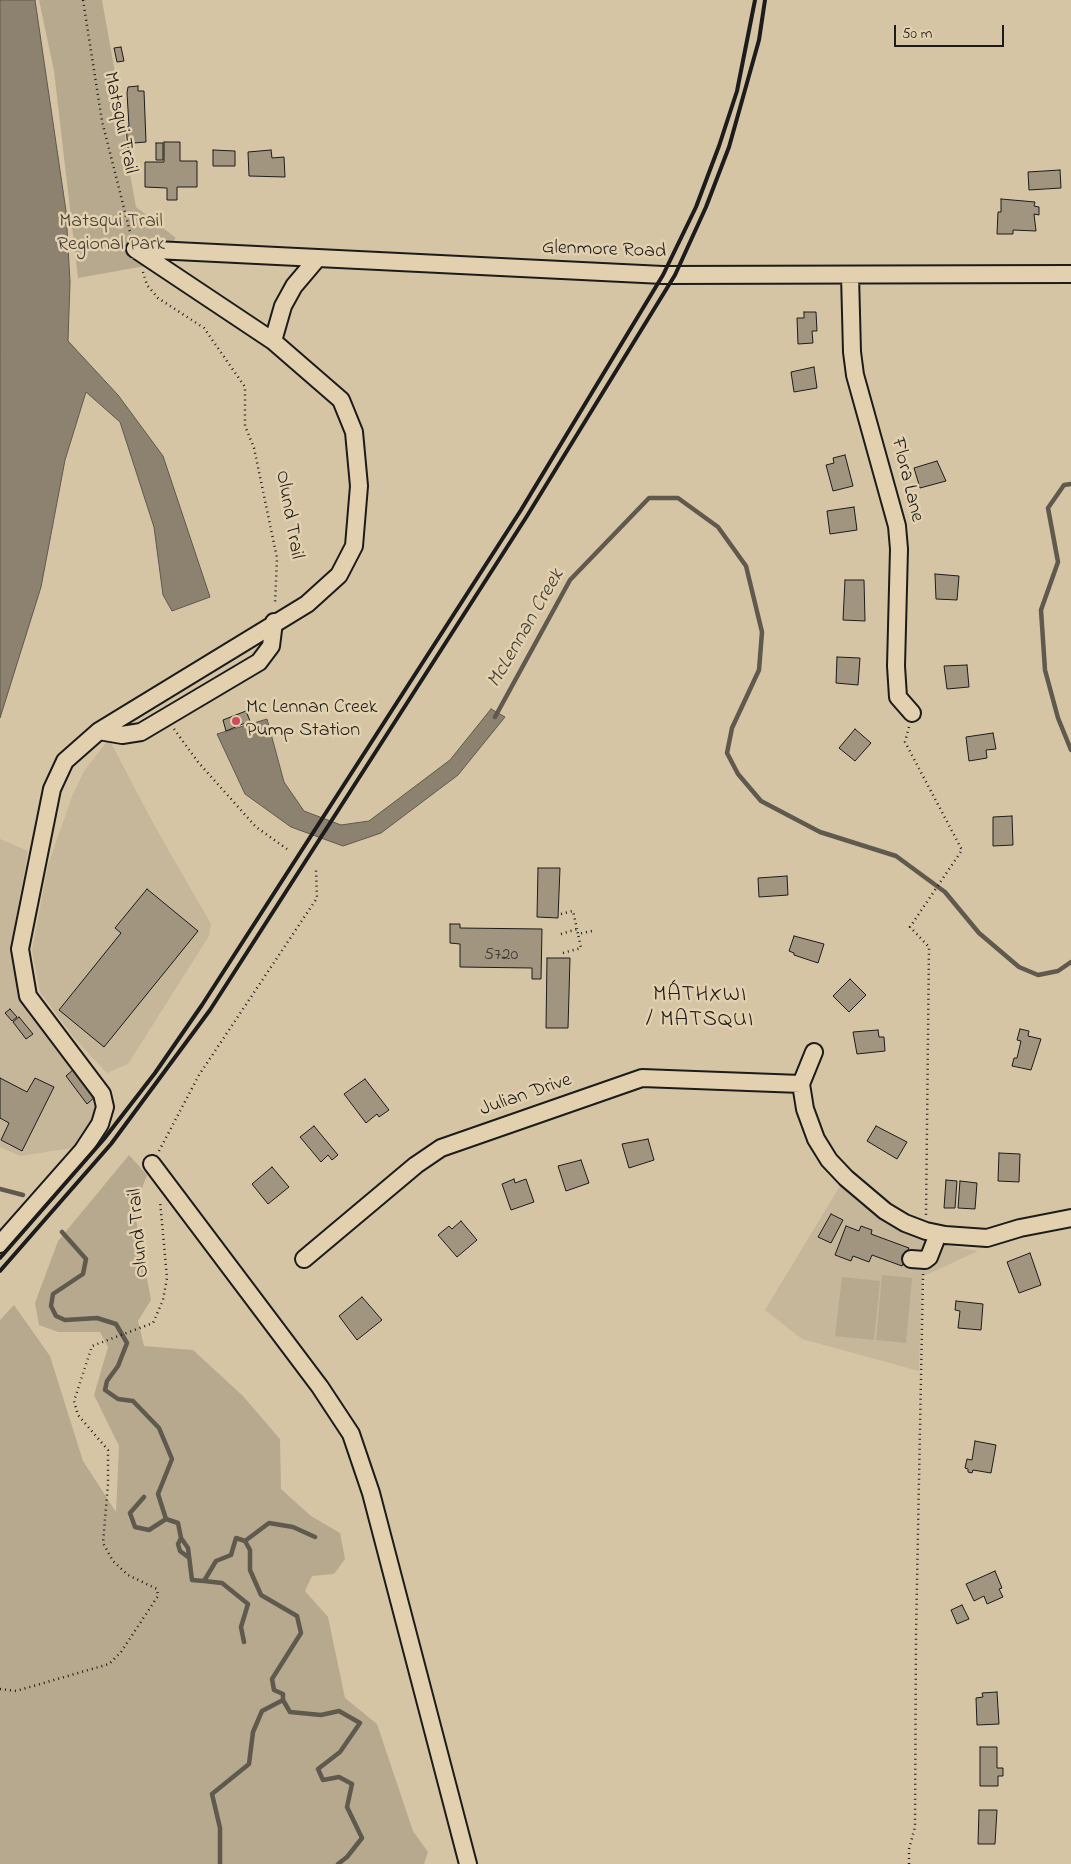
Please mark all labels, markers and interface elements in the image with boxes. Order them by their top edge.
scale bar [896,15,1006,47]
text: 50 m [902,23,932,45]
street label: Matsqui Trail [96,70,142,176]
park label: Matsqui Trail Regional Park [57,211,165,258]
street label: Glenmore Road [541,237,667,265]
street label: Flora Lane [884,436,928,524]
street label: Olund Trail [268,469,308,561]
water label: McLennan Creek [483,565,571,693]
place label: Mc Lennan Creek Pump Station [246,697,378,744]
marker: Mc Lennan Creek Pump Station [230,715,242,727]
house number: 5720 [484,945,518,967]
district label: MÁTHXWI / MATSQUI [645,983,755,1034]
street label: Julian Drive [477,1069,575,1123]
street label: Olund Trail [124,1187,156,1279]

